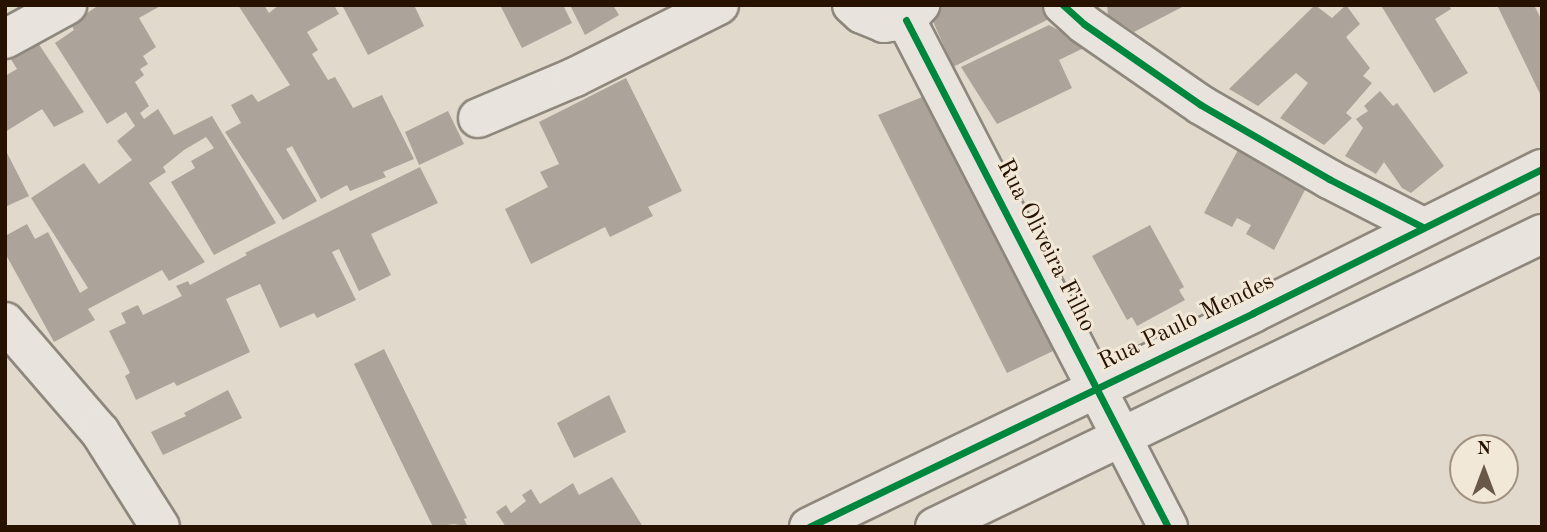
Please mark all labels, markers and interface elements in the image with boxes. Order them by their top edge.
street label: Rua Oliveira Filho [989,155,1101,337]
street label: Rua Paulo Mendes [1095,268,1279,378]
north arrow [1449,434,1519,504]
text: N [1477,440,1491,459]

